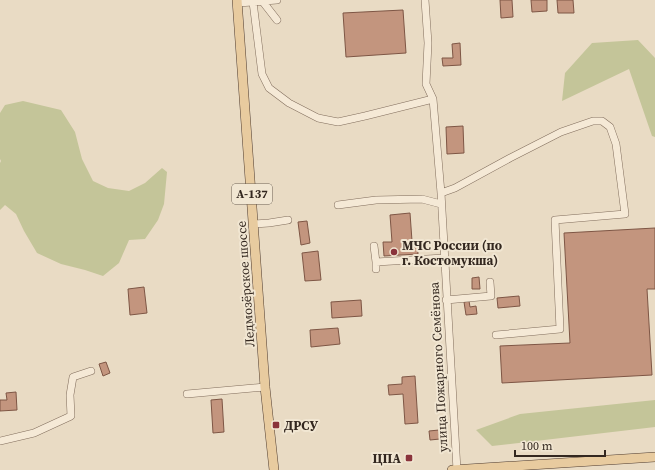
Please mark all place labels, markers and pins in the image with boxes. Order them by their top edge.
place label: МЧС России (по г. Костомукша) [402,237,502,269]
marker: МЧС России (по г. Костомукша) [389,247,399,257]
place label: ДРСУ [284,417,318,434]
marker: ДРСУ [271,420,281,430]
place label: ЦПА [373,450,401,467]
marker: ЦПА [404,453,414,463]

